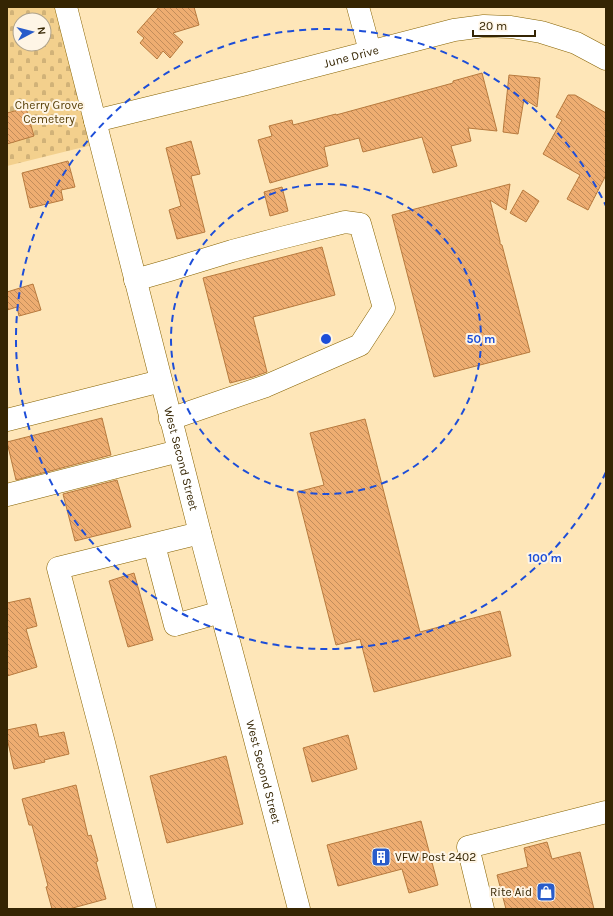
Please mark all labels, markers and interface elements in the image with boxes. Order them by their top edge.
north arrow [12,12,52,52]
scale bar [473,12,535,38]
text: 20 m [479,19,507,33]
text: N [34,26,48,36]
street label: June Drive [322,43,380,71]
park label: Cherry Grove Cemetery [15,98,83,126]
centre of rings [319,332,333,346]
text: 50 m [467,332,496,346]
street label: West Second Street [161,405,201,512]
text: 100 m [528,551,562,565]
street label: West Second Street [243,719,284,826]
building icon: VFW Post 2402 [370,846,392,868]
place label: VFW Post 2402 [395,850,476,864]
shop icon: Rite Aid [535,881,557,903]
place label: Rite Aid [490,885,532,899]

